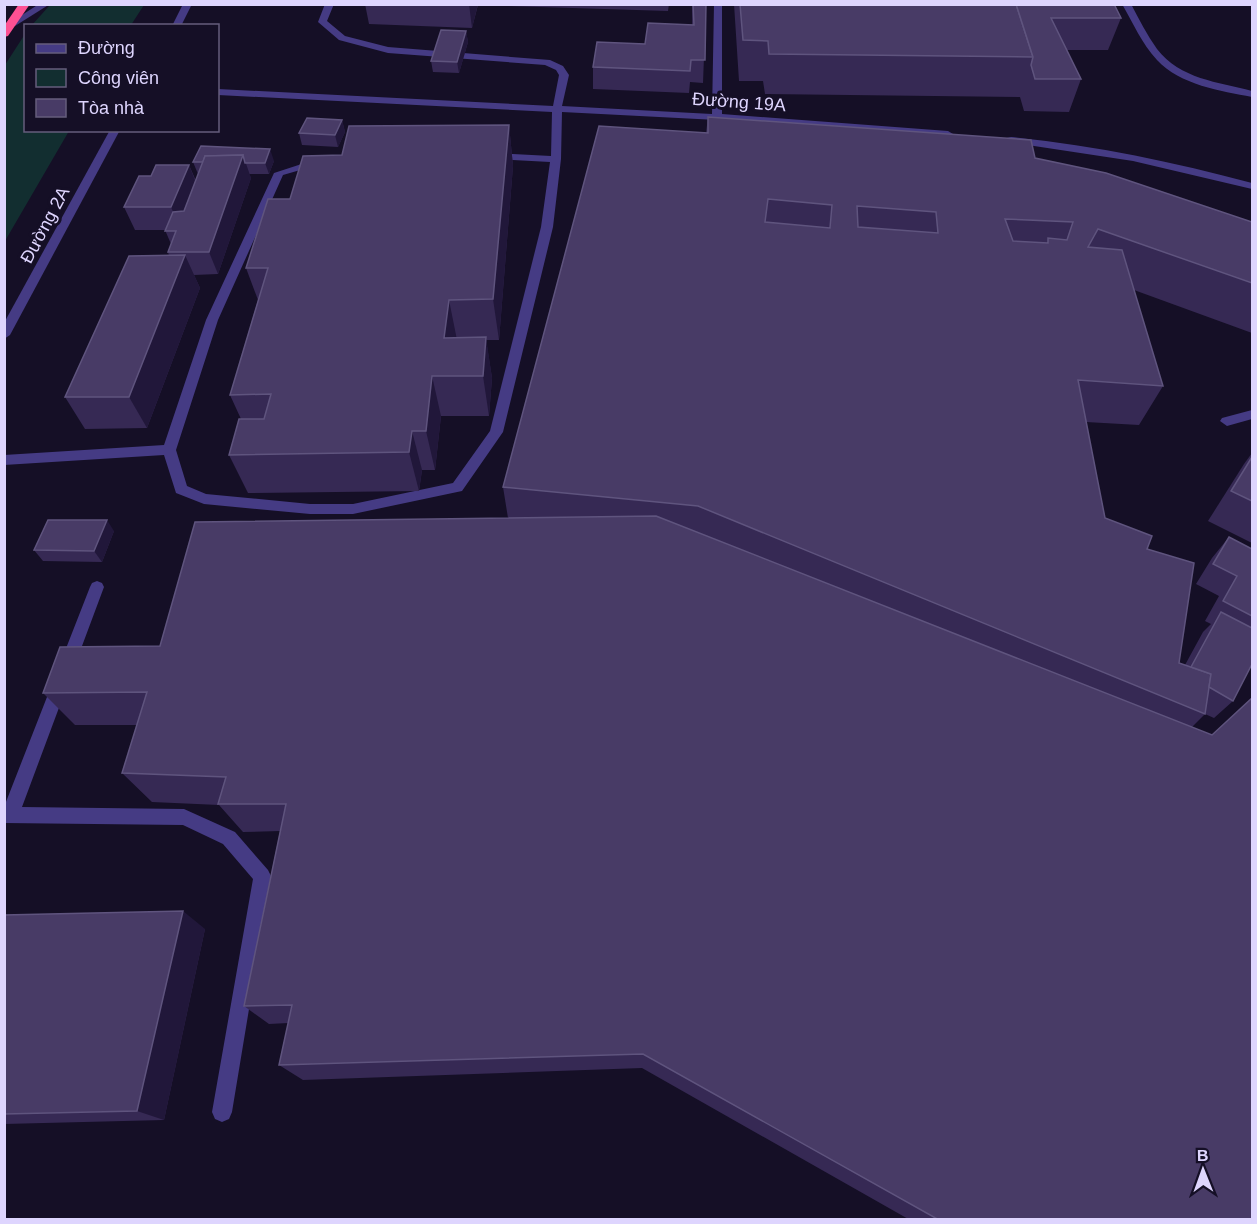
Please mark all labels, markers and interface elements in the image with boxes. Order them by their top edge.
legend [24,24,219,132]
text: Đường [78,38,135,58]
text: Công viên [78,68,159,88]
street label: Đường 19A [691,89,787,115]
text: Tòa nhà [78,98,145,118]
street label: Đường 2A [16,183,74,267]
north arrow [1173,1140,1233,1200]
text: B [1197,1147,1209,1164]

